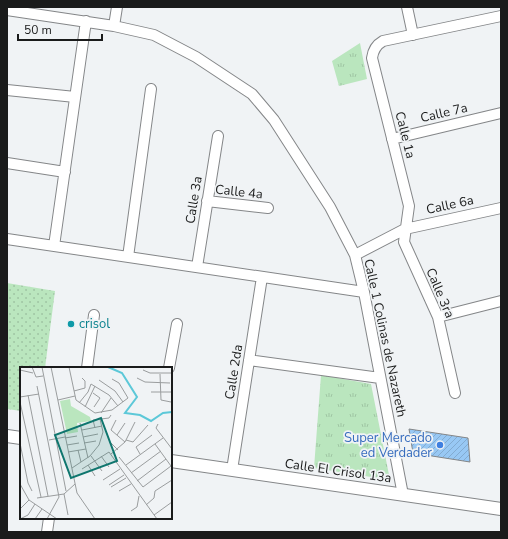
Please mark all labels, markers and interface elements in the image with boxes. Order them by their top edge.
scale bar [18,16,102,42]
text: 50 m [24,22,52,38]
street label: Calle 7a [419,99,469,127]
street label: Calle 1a [390,110,420,160]
street label: Calle 3a [181,175,207,225]
street label: Calle 4a [214,181,264,203]
street label: Calle 6a [425,191,475,219]
street label: Calle 1 Colinas de Nazareth [359,257,411,419]
street label: Calle 3ra [421,265,459,321]
place label: crisol [79,315,110,333]
marker: crisol [66,319,76,329]
street label: Calle 2da [221,343,247,401]
inset map [20,367,172,519]
place label: Super Mercado ed Verdader [344,429,432,462]
marker: Super Mercado ed Verdader [435,440,445,450]
street label: Calle El Crisol 13a [283,455,393,487]

